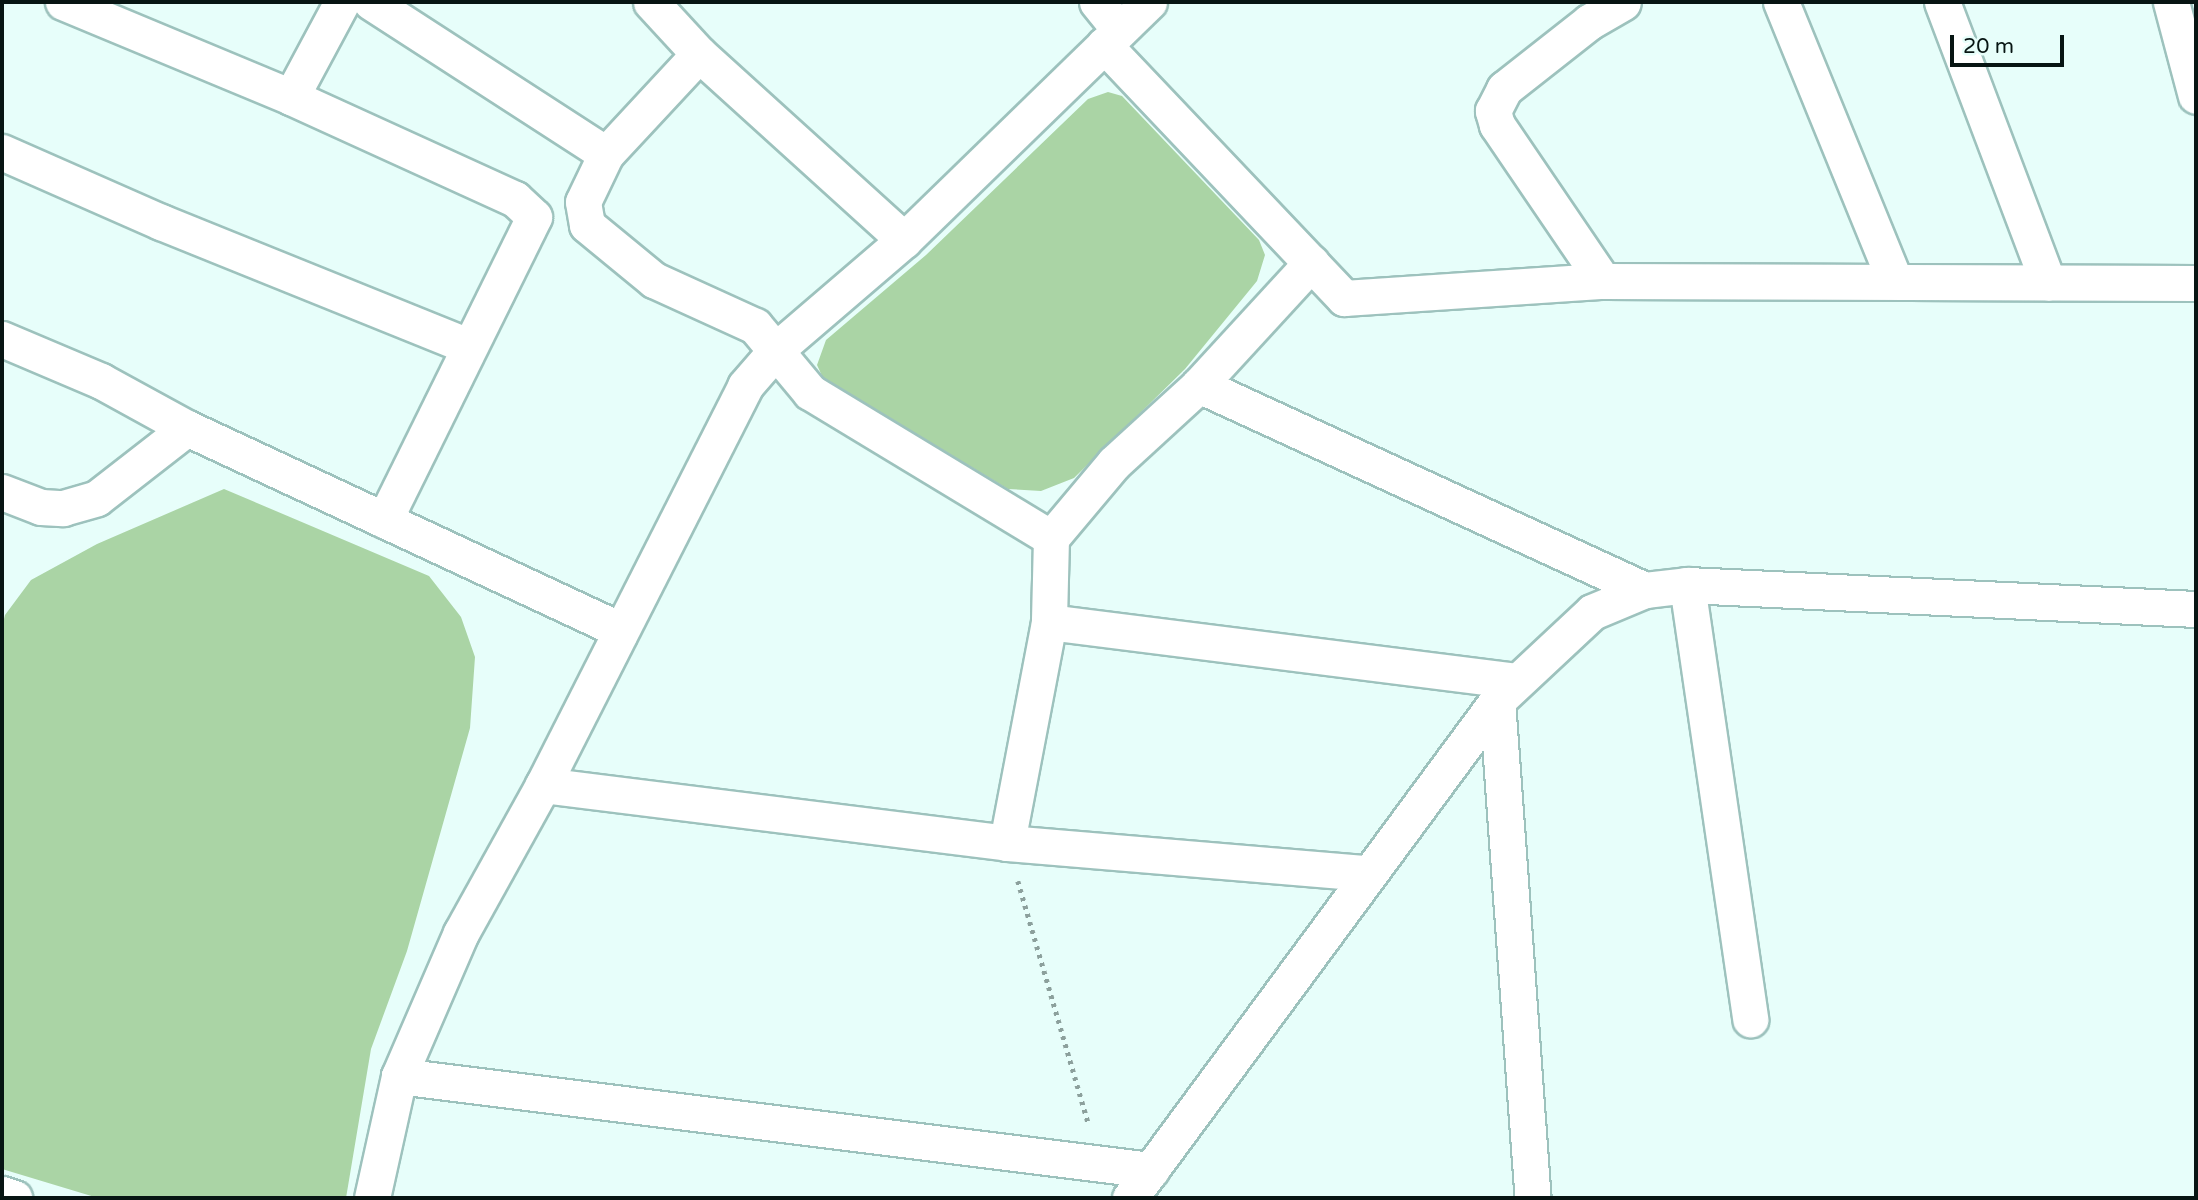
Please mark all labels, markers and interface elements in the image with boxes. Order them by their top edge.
scale bar [1953,21,2067,65]
text: 20 m [1963,34,2014,59]

